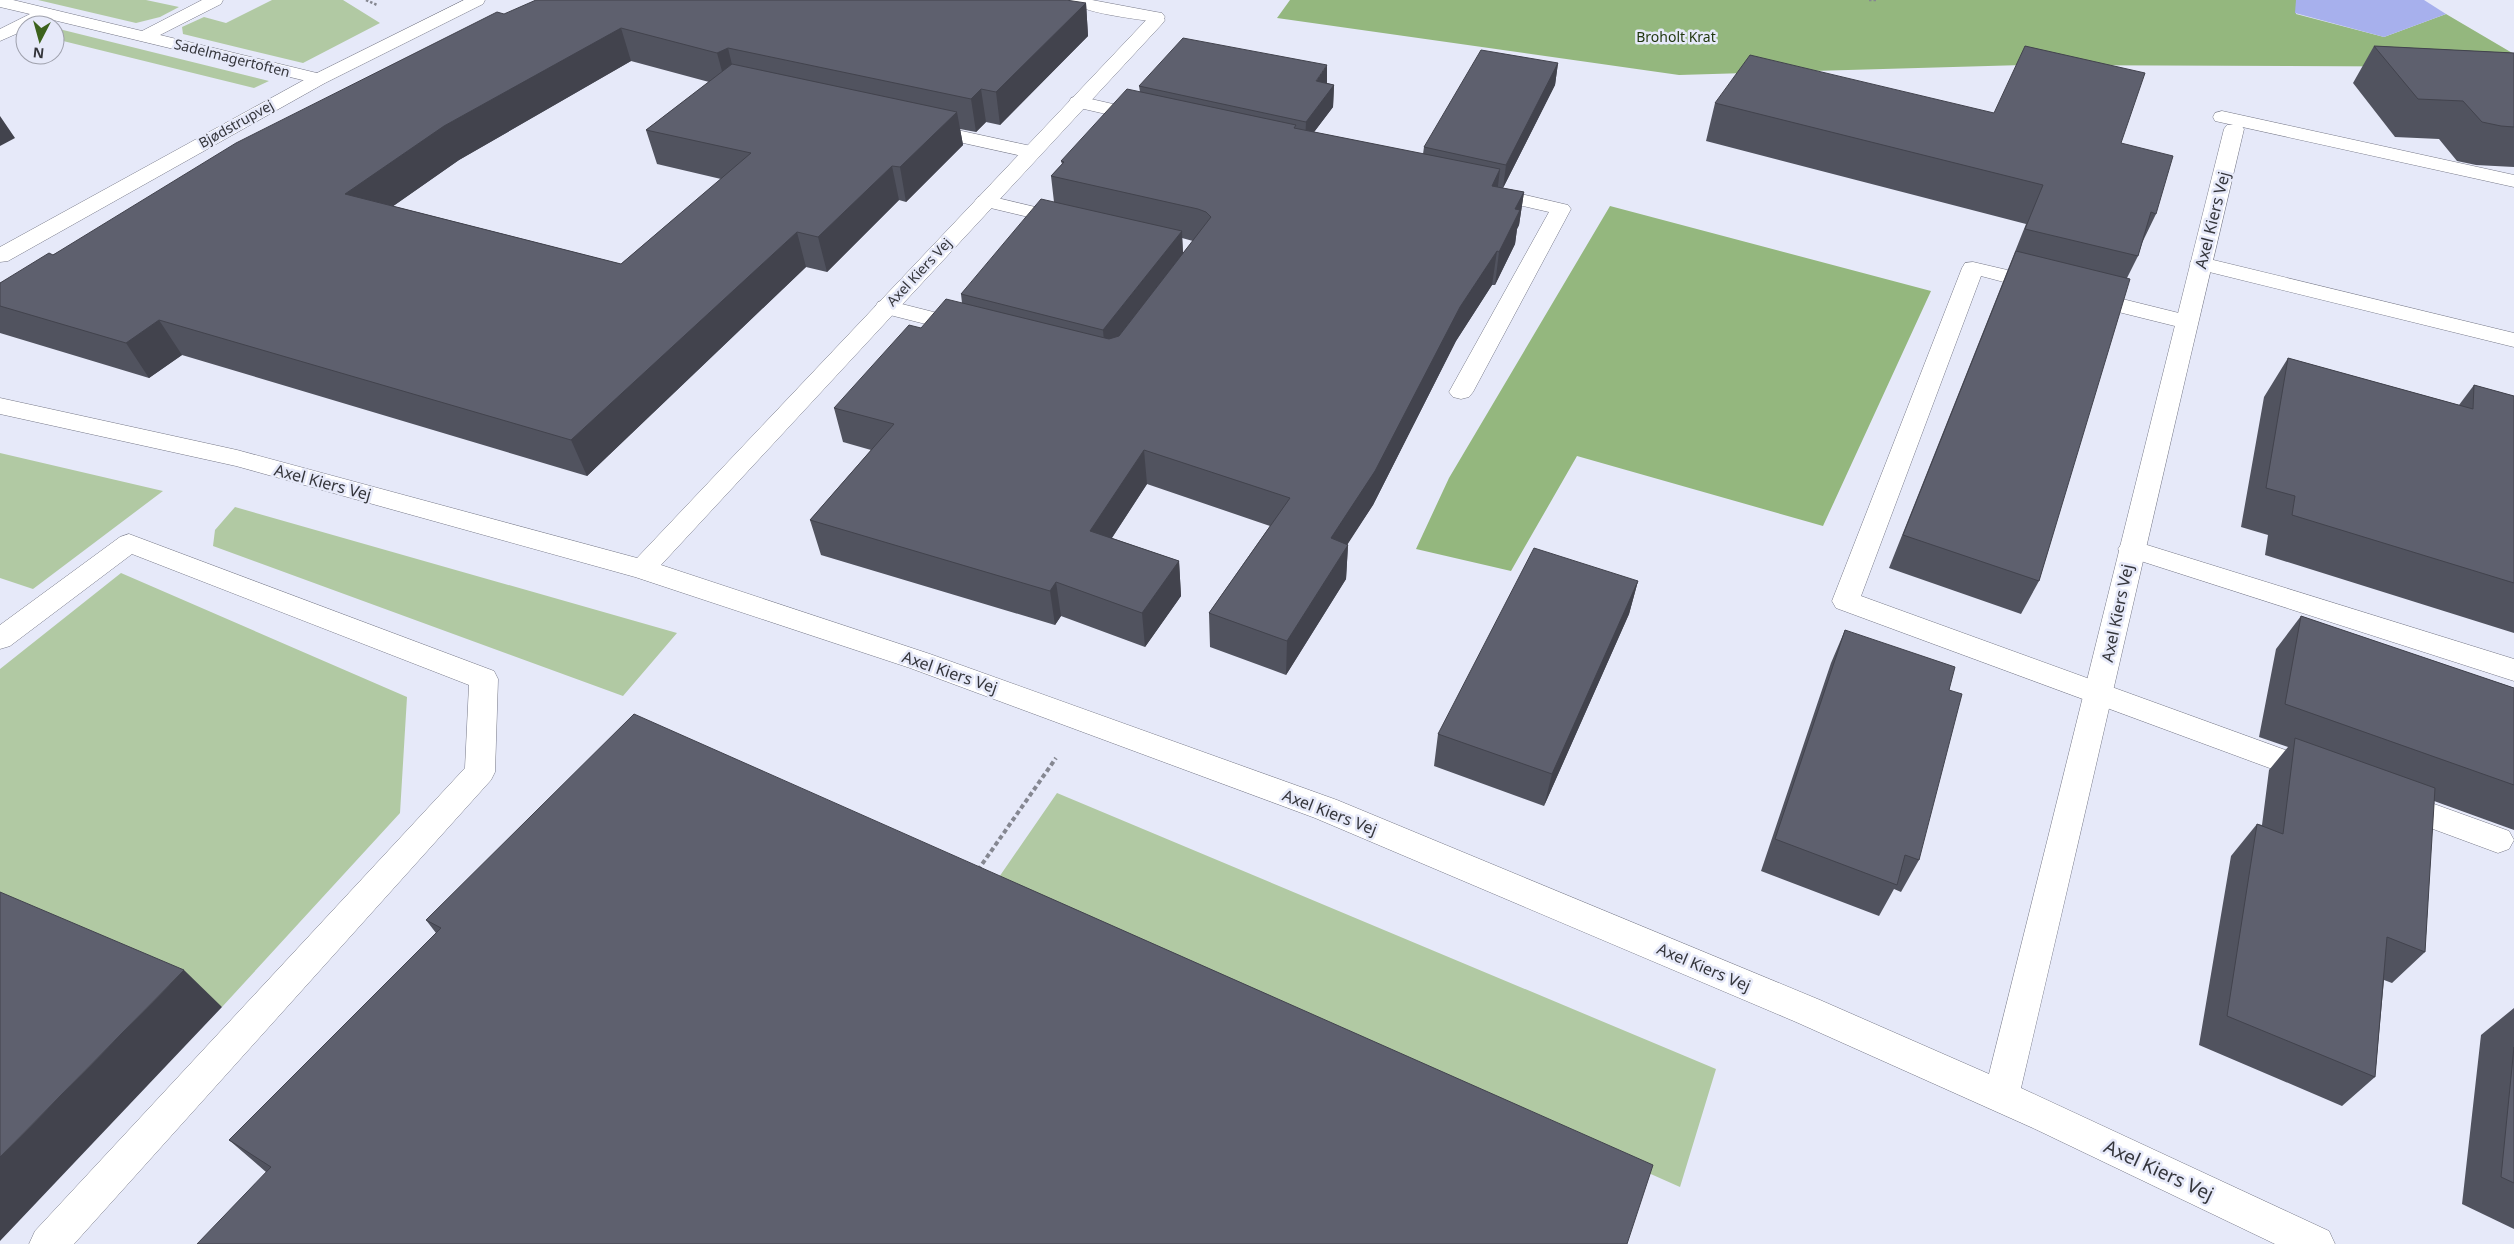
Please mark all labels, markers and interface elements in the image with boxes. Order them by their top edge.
north arrow [15,15,65,65]
park label: Broholt Krat [1636,27,1716,46]
street label: Sadelmagertoften [172,34,292,81]
text: N [32,43,45,63]
street label: Bjødstrupvej [195,95,277,152]
street label: Axel Kiers Vej [2189,169,2235,271]
street label: Axel Kiers Vej [882,233,955,310]
street label: Axel Kiers Vej [272,458,374,506]
street label: Axel Kiers Vej [2096,562,2138,664]
street label: Axel Kiers Vej [899,645,1001,699]
street label: Axel Kiers Vej [1280,784,1380,840]
street label: Axel Kiers Vej [1654,937,1754,997]
street label: Axel Kiers Vej [2100,1133,2218,1207]

